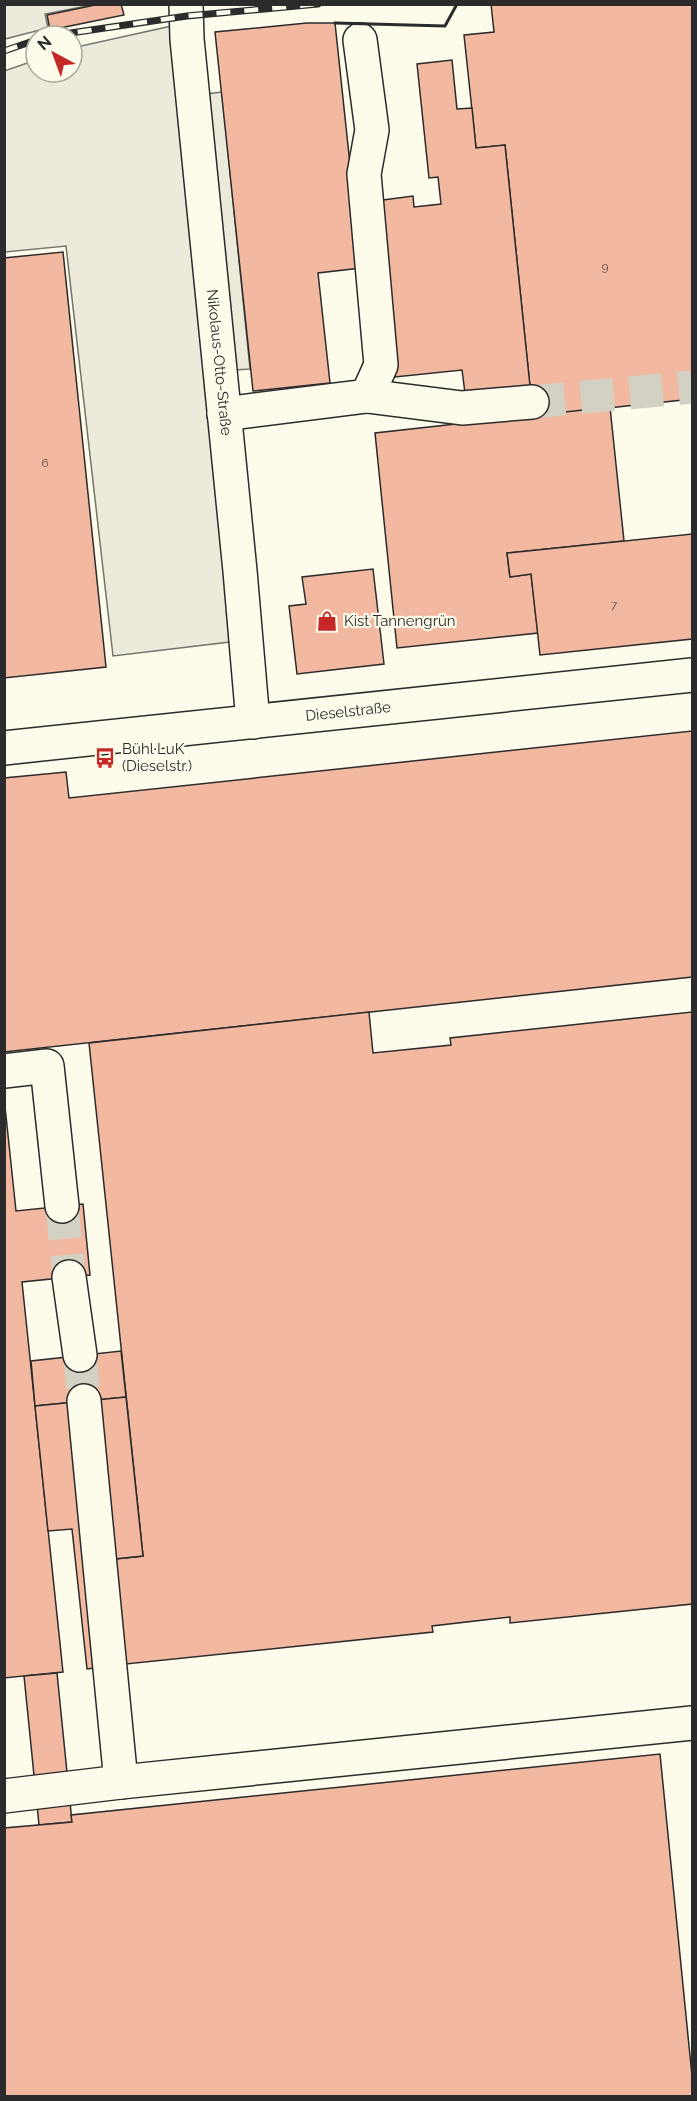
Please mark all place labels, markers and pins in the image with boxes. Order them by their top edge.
shop icon: Kist Tannengrün [315,609,339,633]
place label: Kist Tannengrün [344,612,456,630]
place label: Bühl LuK (Dieselstr.) [122,740,192,775]
bus stop icon: Bühl LuK (Dieselstr.) [93,746,117,770]

